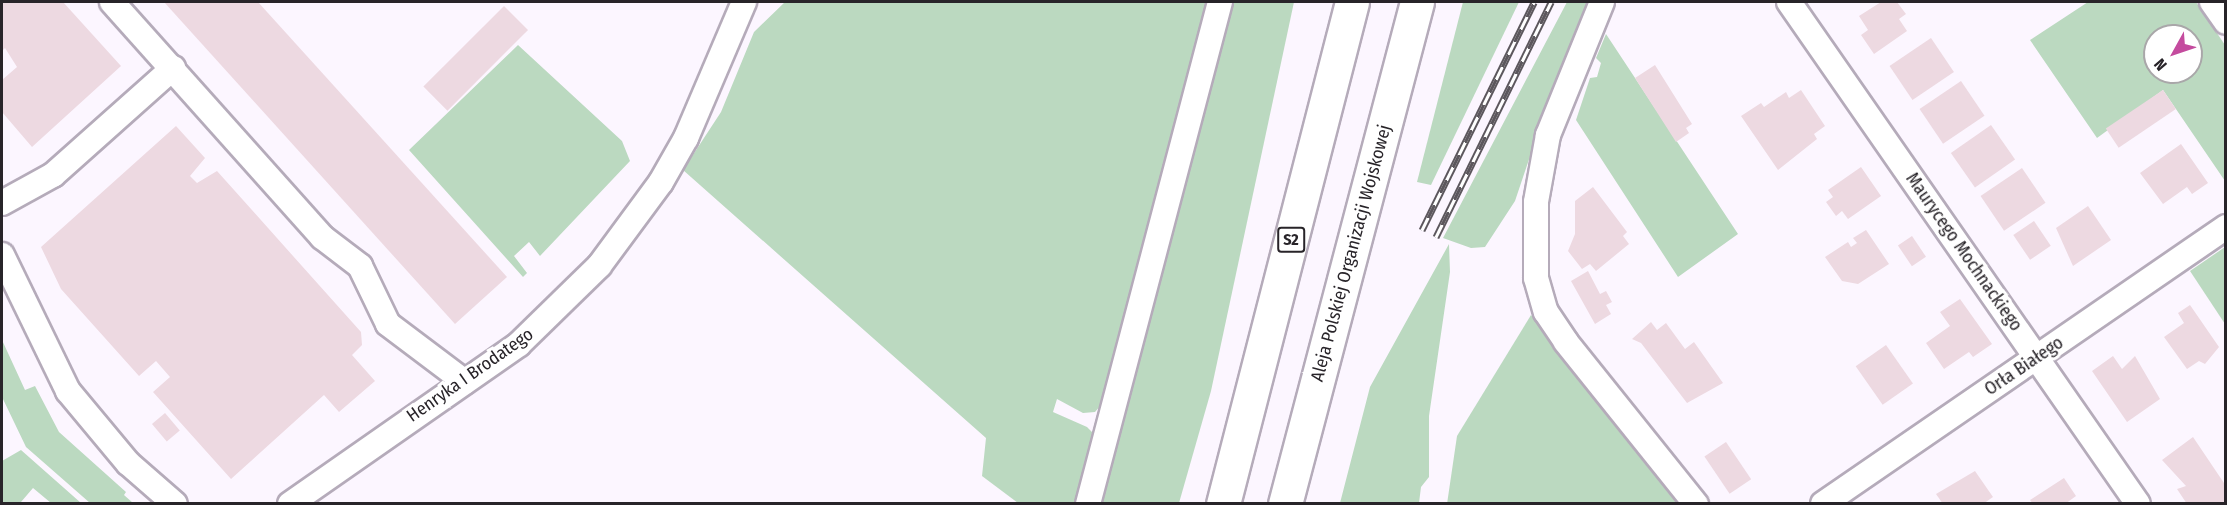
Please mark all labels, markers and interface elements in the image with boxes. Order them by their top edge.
north arrow [2143,24,2203,84]
text: N [2150,55,2171,74]
street label: Aleja Polskiej Organizacji Wojskowej [1306,122,1396,384]
street label: Maurycego Mochnackiego [1901,169,2027,335]
road number: S2 [1276,227,1306,253]
street label: Henryka I Brodatego [403,323,537,427]
street label: Orła Białego [1981,332,2067,400]

